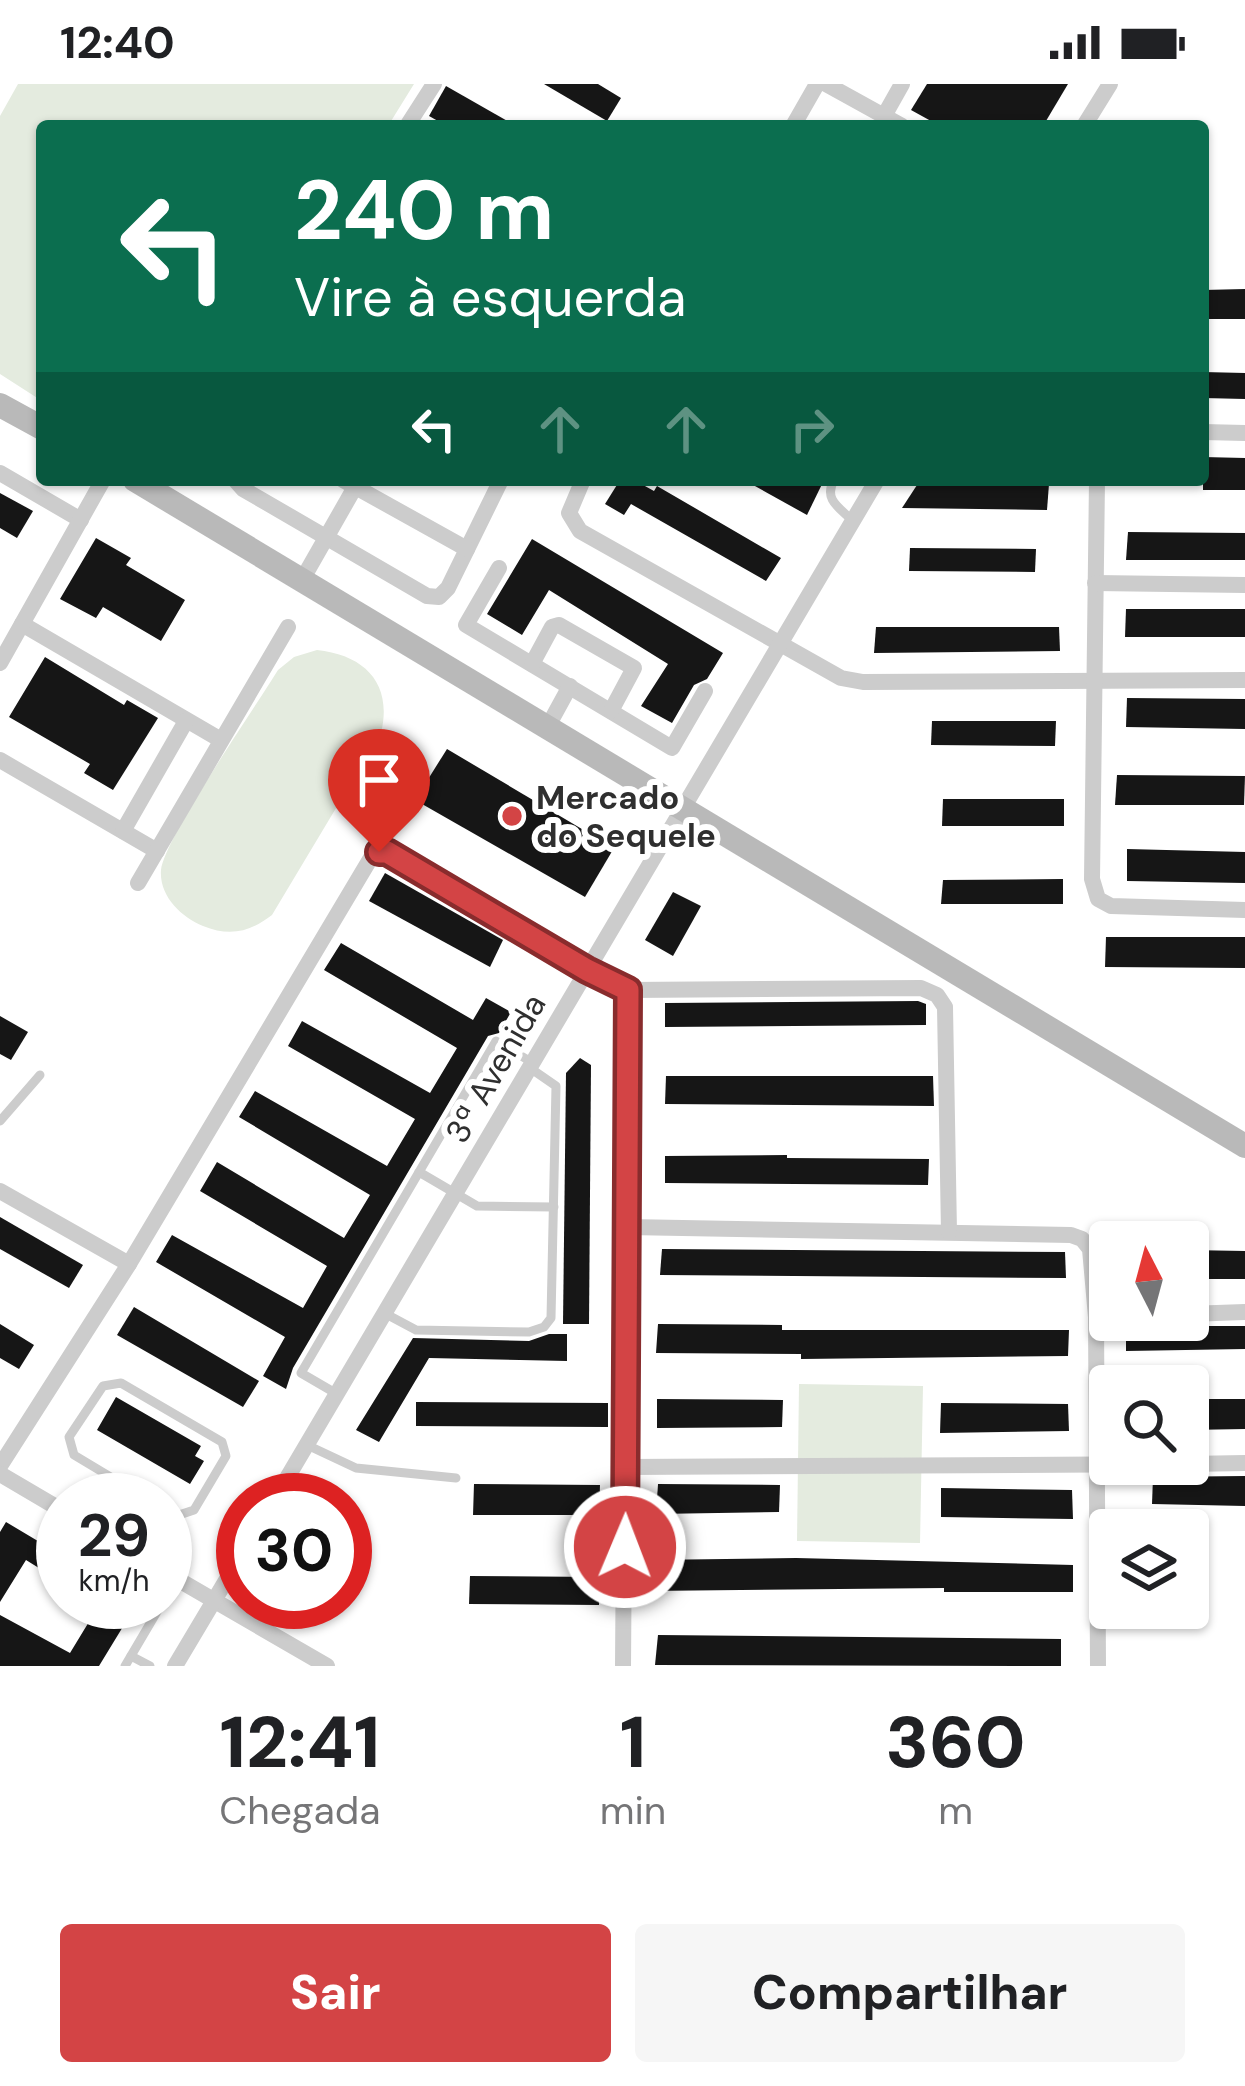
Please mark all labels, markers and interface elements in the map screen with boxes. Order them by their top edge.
text: 12:40 [60,13,175,72]
text: 240 m [294,156,554,265]
icon: left [96,168,252,324]
text: Vire à esquerda [294,262,686,333]
icon: left [401,396,467,462]
icon: ahead [527,396,593,462]
icon: ahead [653,396,719,462]
icon: right [779,396,845,462]
pin [328,729,430,852]
icon: arrive [346,747,412,813]
place label: Mercado do Sequele [536,776,716,857]
marker: Mercado do Sequele [499,803,525,829]
street label: 3ª Avenida [436,986,555,1150]
north arrow [1089,1221,1209,1341]
map controls [1089,1221,1209,1629]
button: search [1089,1365,1209,1485]
speed limit sign: 30 [216,1473,372,1629]
position arrow [562,1484,688,1610]
text: 29 [78,1496,150,1575]
button: layers [1089,1509,1209,1629]
text: km/h [79,1561,149,1600]
text: 12:41 [220,1696,380,1789]
text: 1 [620,1696,646,1789]
text: 360 [886,1696,1026,1789]
text: Chegada [219,1785,380,1836]
text: min [600,1785,666,1836]
text: m [938,1785,973,1836]
button: Sair [60,1924,611,2062]
button: Compartilhar [635,1924,1185,2062]

